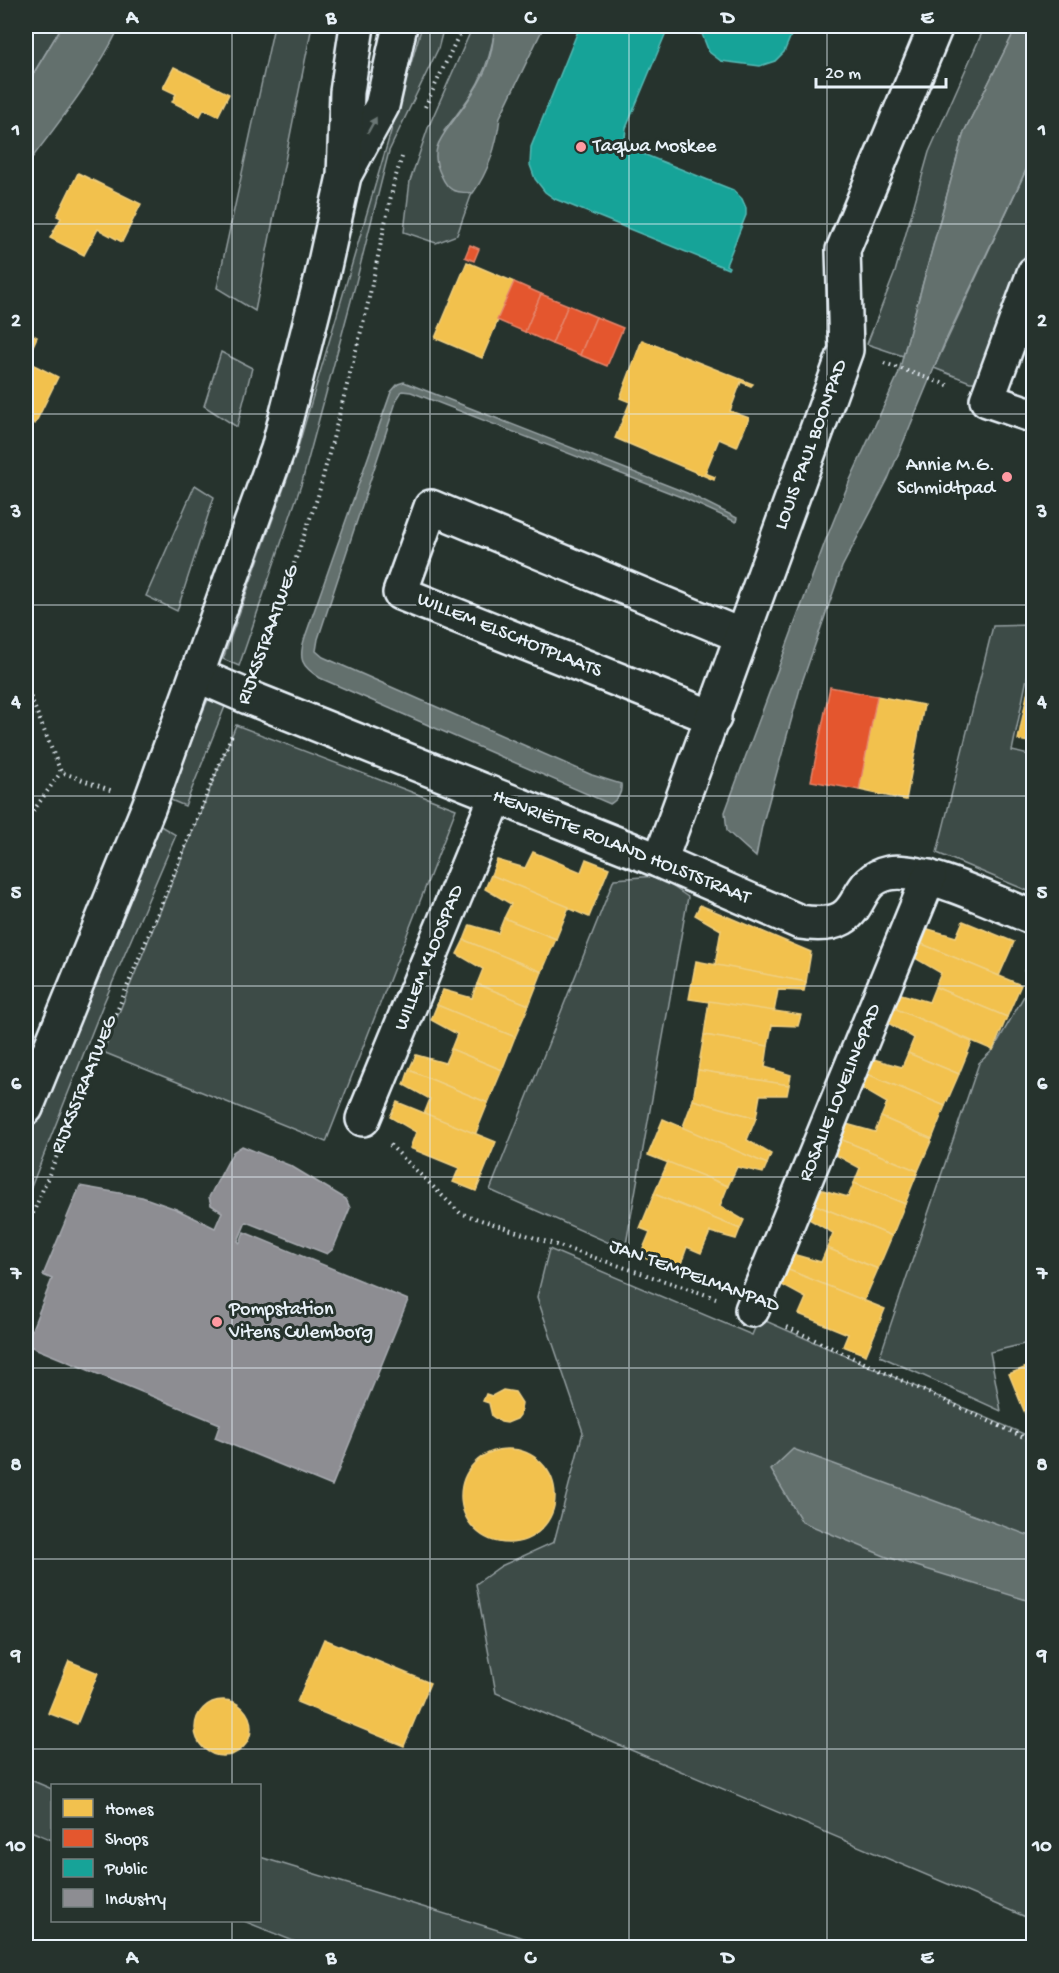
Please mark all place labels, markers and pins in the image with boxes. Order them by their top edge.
place label: Taqwa Moskee [592,136,717,159]
marker: Taqwa Moskee [574,140,588,154]
place label: Annie M.G. Schmidtpad [897,455,997,501]
marker: Annie M.G. Schmidtpad [1000,470,1014,484]
place label: Pompstation Vitens Culemborg [228,1299,373,1345]
marker: Pompstation Vitens Culemborg [210,1315,224,1329]

